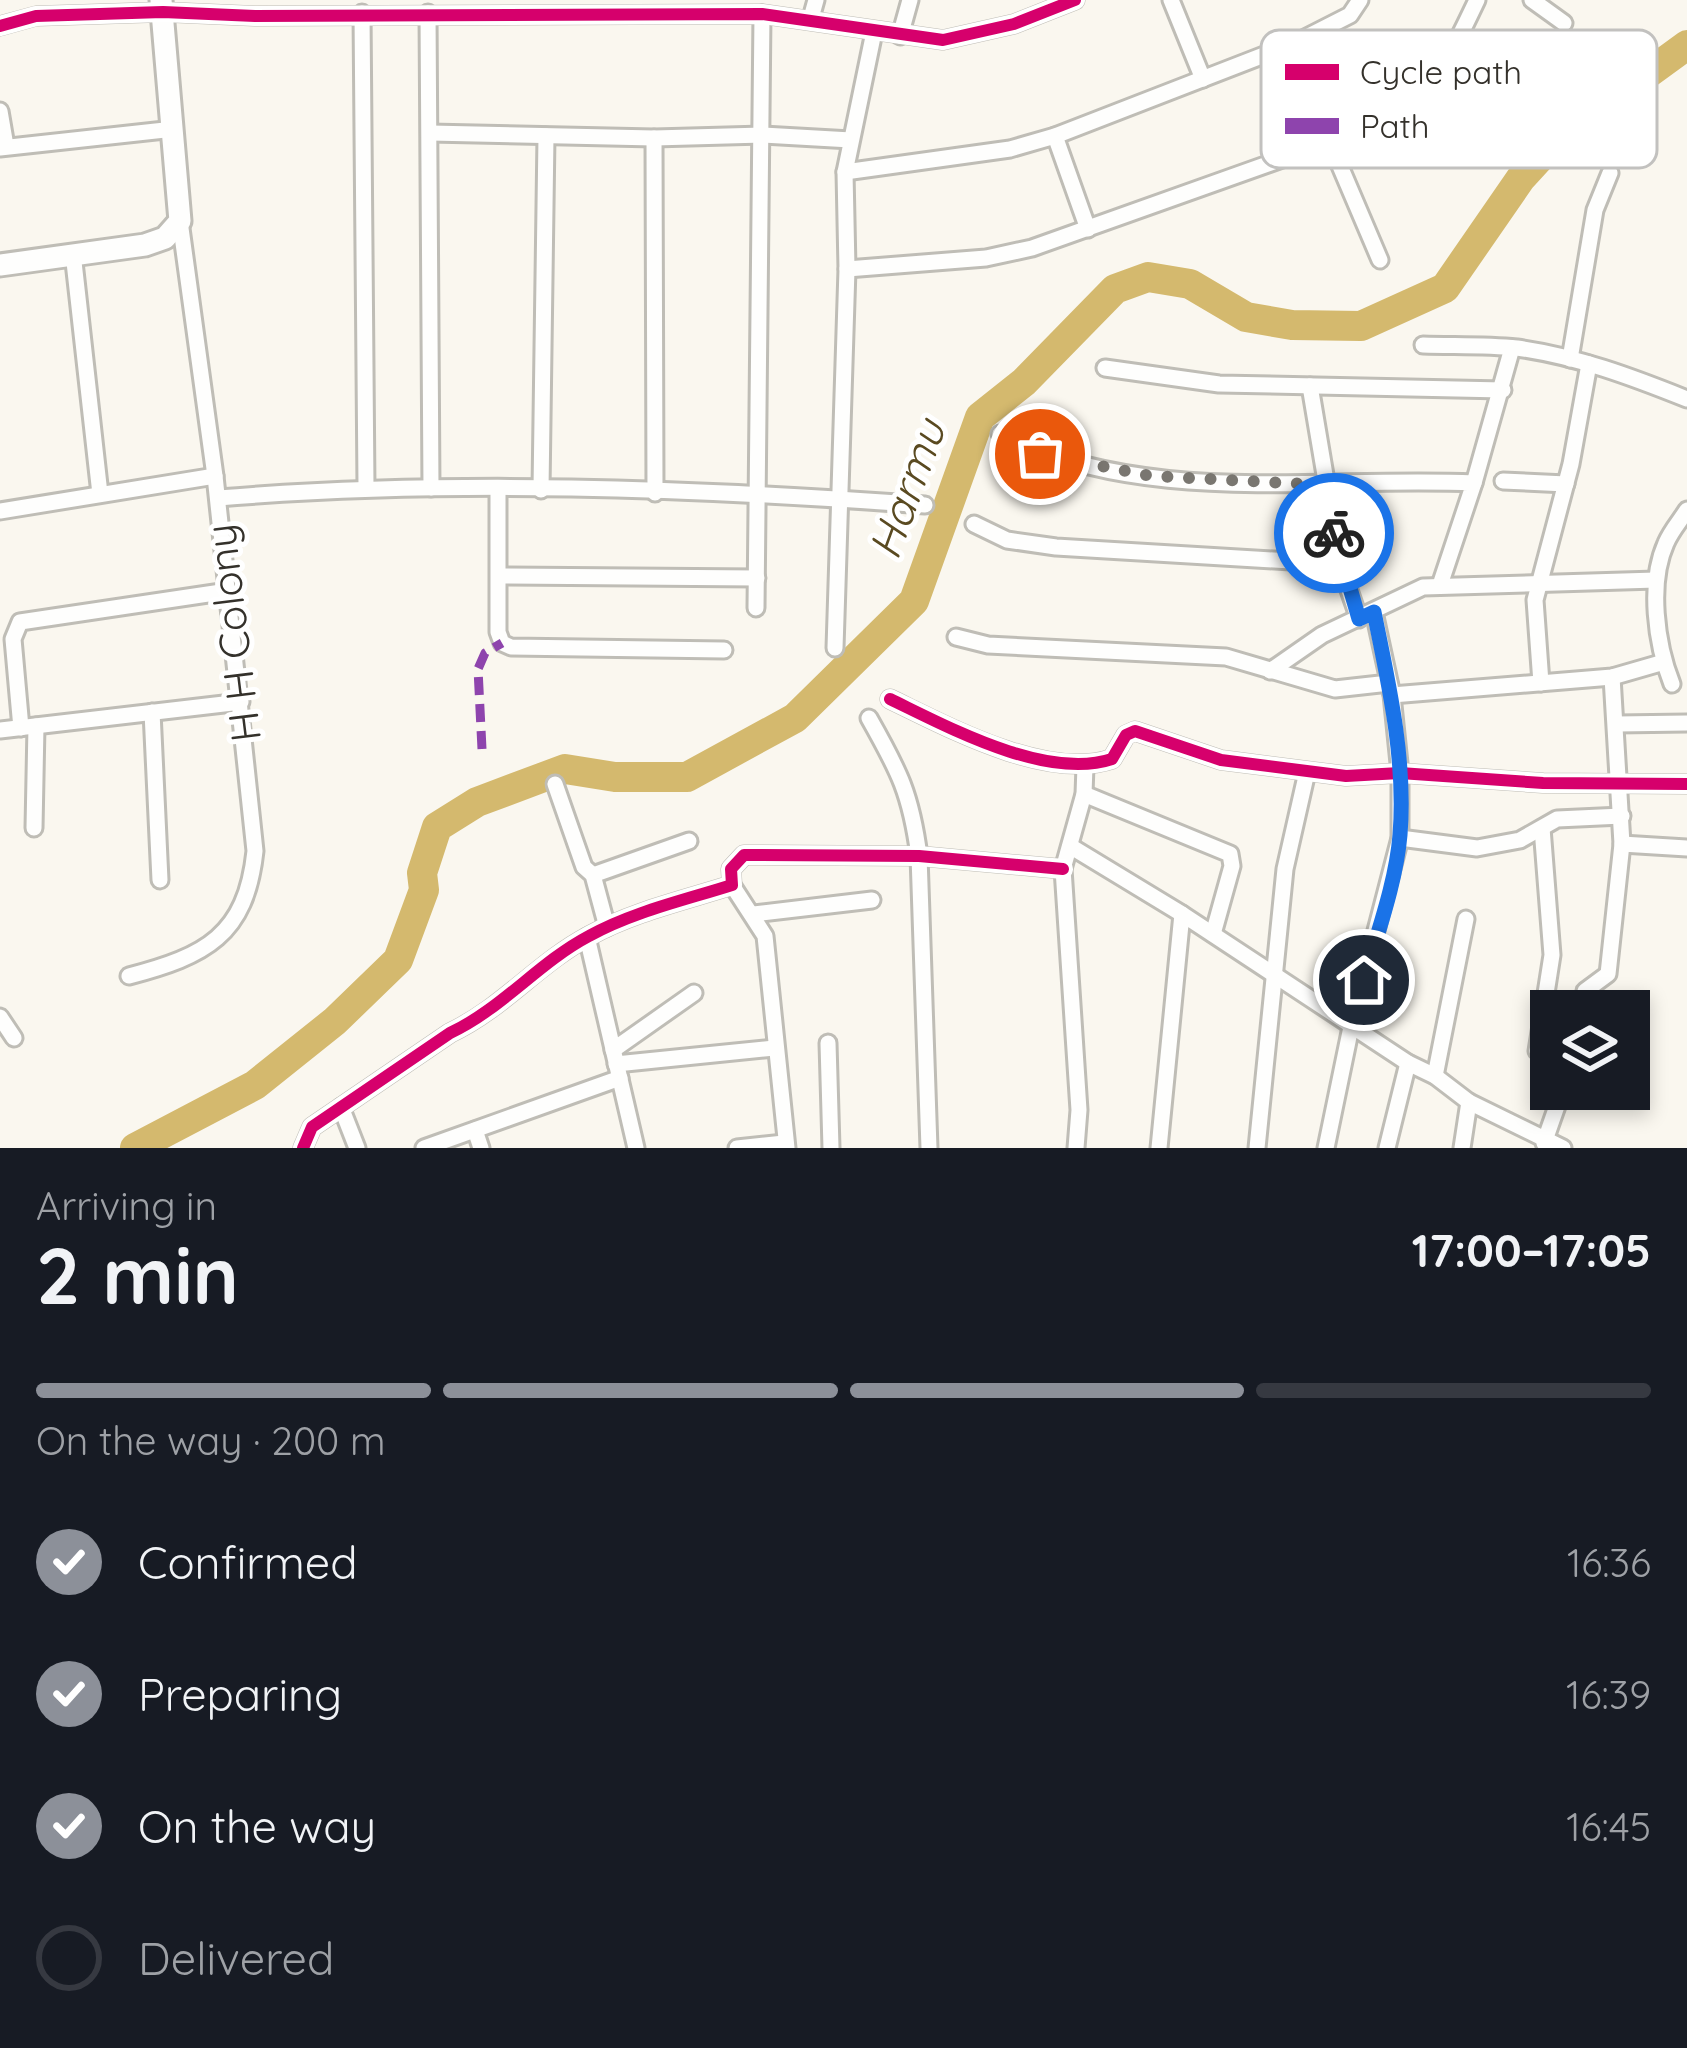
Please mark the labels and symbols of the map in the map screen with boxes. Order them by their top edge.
legend [1261,30,1657,168]
text: Cycle path [1360,51,1522,92]
text: Path [1360,105,1429,146]
pin [989,403,1091,505]
water label: Harmu [855,409,958,566]
courier [1274,473,1394,593]
street label: H H Colony [193,521,272,745]
pin [1313,929,1415,1031]

